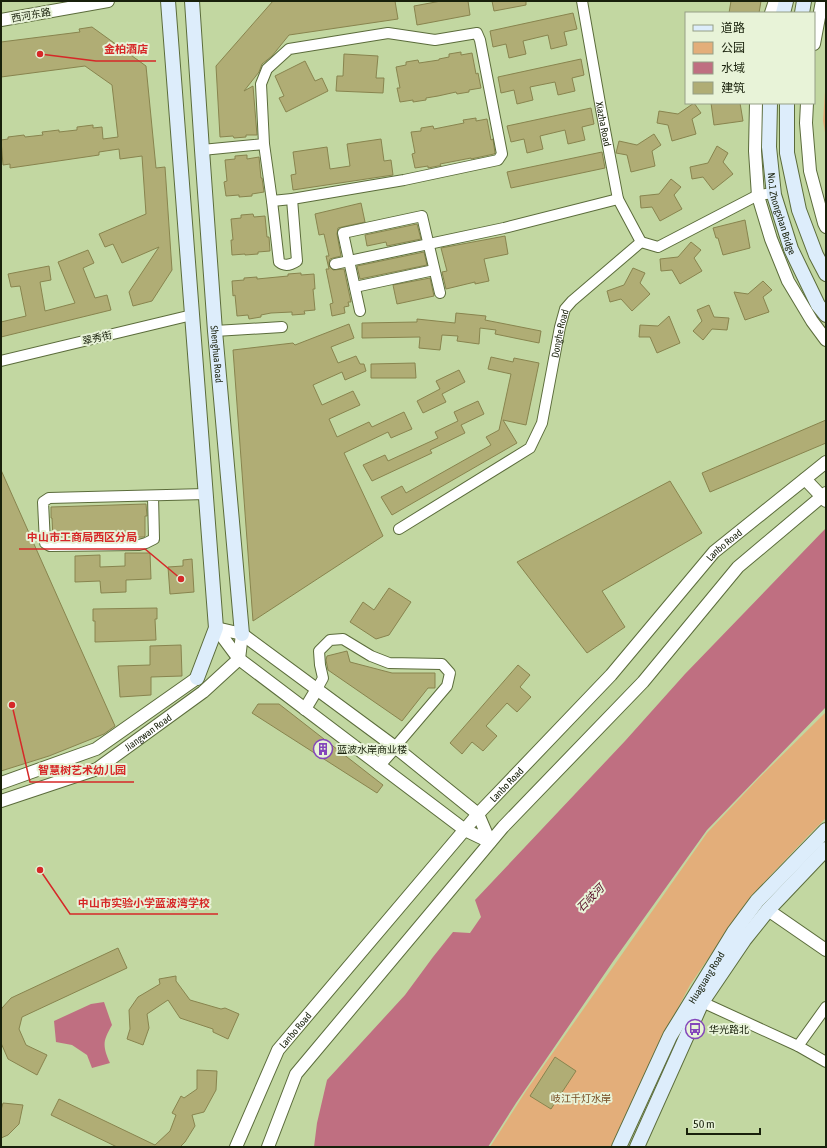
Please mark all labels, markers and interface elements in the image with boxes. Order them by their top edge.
street label: 西河东路 [10,6,52,24]
legend [685,12,815,104]
text: 道路 [721,21,745,35]
callout: 金柏酒店 [96,38,156,61]
text: 公园 [721,41,745,55]
text: 金柏酒店 [104,43,148,55]
text: 水域 [721,61,745,75]
text: 建筑 [721,81,745,95]
street label: Xiazha Road [594,101,613,147]
street label: No.1 Zhongshan Bridge [766,172,798,257]
street label: Donghe Road [549,308,570,359]
street label: Shenghua Road [209,325,225,384]
street label: 翠秀街 [81,329,113,347]
callout: 中山市工商局西区分局 [19,526,145,549]
street label: Lanbo Road [704,526,744,563]
text: 中山市工商局西区分局 [27,531,137,543]
street label: Jiangwan Road [122,711,174,753]
building icon: 蓝波水岸商业楼 [312,738,334,760]
place label: 蓝波水岸商业楼 [337,744,407,755]
callout: 智慧树艺术幼儿园 [30,759,134,782]
text: 智慧树艺术幼儿园 [38,764,126,776]
street label: Lanbo Road [487,765,525,804]
water label: 石岐河 [574,881,607,914]
callout: 中山市实验小学蓝波湾学校 [70,891,218,914]
text: 中山市实验小学蓝波湾学校 [78,897,210,909]
street label: Huaguang Road [686,949,726,1005]
street label: Lanbo Road [277,1010,313,1050]
bus stop icon: 华光路北 [684,1018,706,1040]
place label: 华光路北 [709,1024,749,1035]
park label: 岐江千灯水岸 [551,1093,611,1104]
scale bar [687,1110,760,1136]
text: 50 m [693,1117,715,1131]

